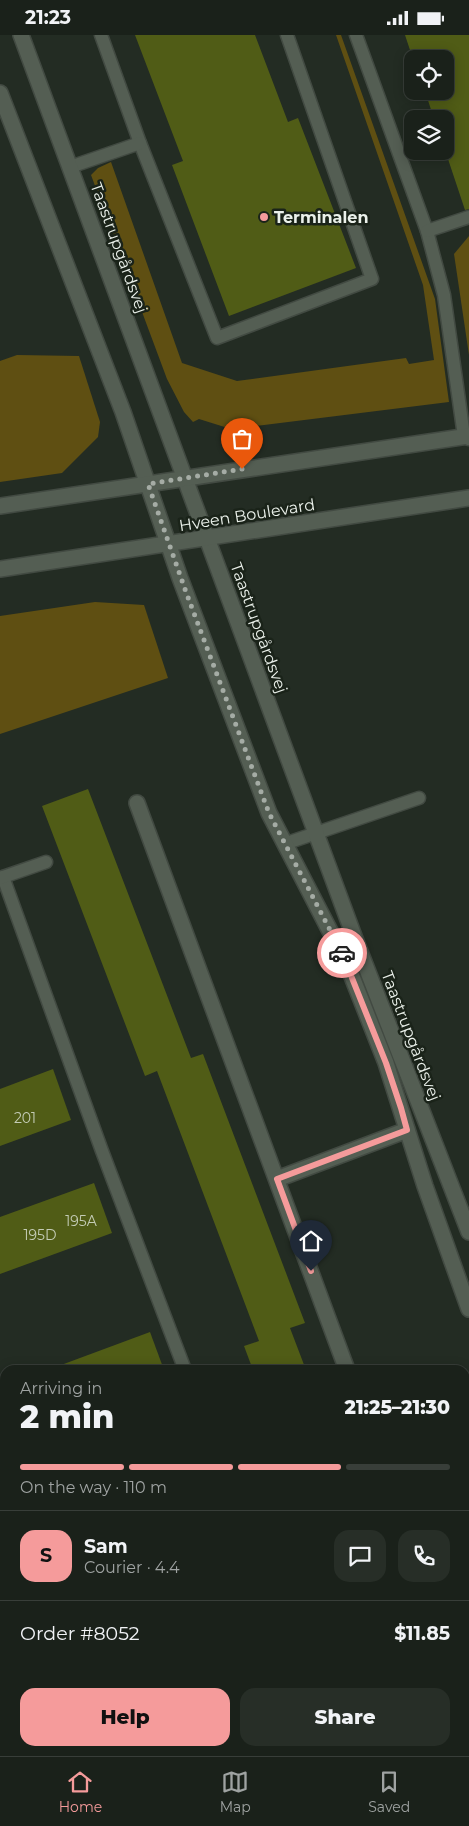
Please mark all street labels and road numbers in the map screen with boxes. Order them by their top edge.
street label: Taastrupgårdsvej [87,180,151,316]
street label: Hveen Boulevard [178,495,316,535]
street label: Taastrupgårdsvej [227,560,291,696]
street label: Taastrupgårdsvej [378,968,444,1104]

